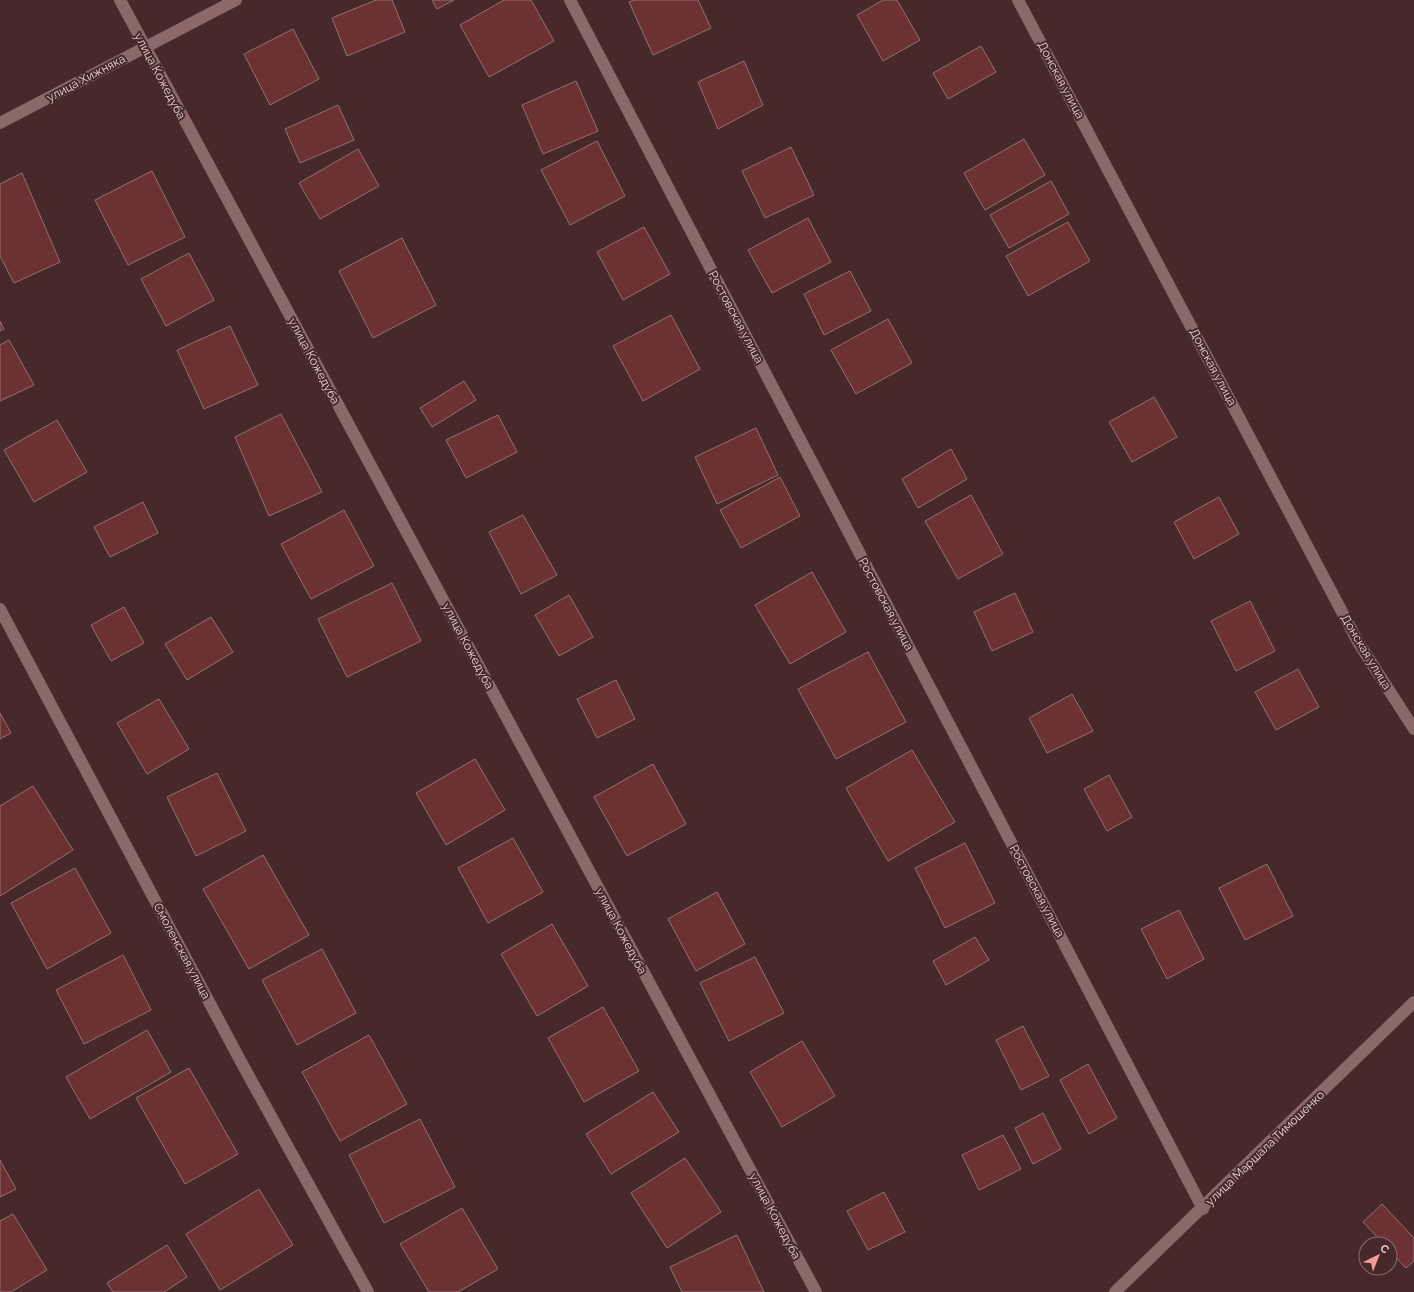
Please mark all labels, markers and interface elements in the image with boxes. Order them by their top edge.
street label: улица Кожедуба [131,31,189,121]
street label: Донская улица [1035,39,1087,121]
street label: улица Хижняка [44,51,128,105]
street label: Ростовская улица [706,268,766,366]
street label: улица Кожедуба [285,316,343,406]
street label: Донская улица [1187,326,1239,408]
street label: Ростовская улица [856,555,916,653]
street label: улица Кожедуба [439,601,497,691]
street label: Донская улица [1338,612,1394,692]
street label: Ростовская улица [1007,842,1067,940]
street label: улица Кожедуба [592,886,650,976]
street label: Смоленская улица [151,901,213,1001]
street label: улица Маршала Тимошенко [1203,1088,1327,1208]
street label: улица Кожедуба [746,1171,804,1261]
north arrow [1358,1236,1398,1276]
text: С [1377,1242,1392,1257]

